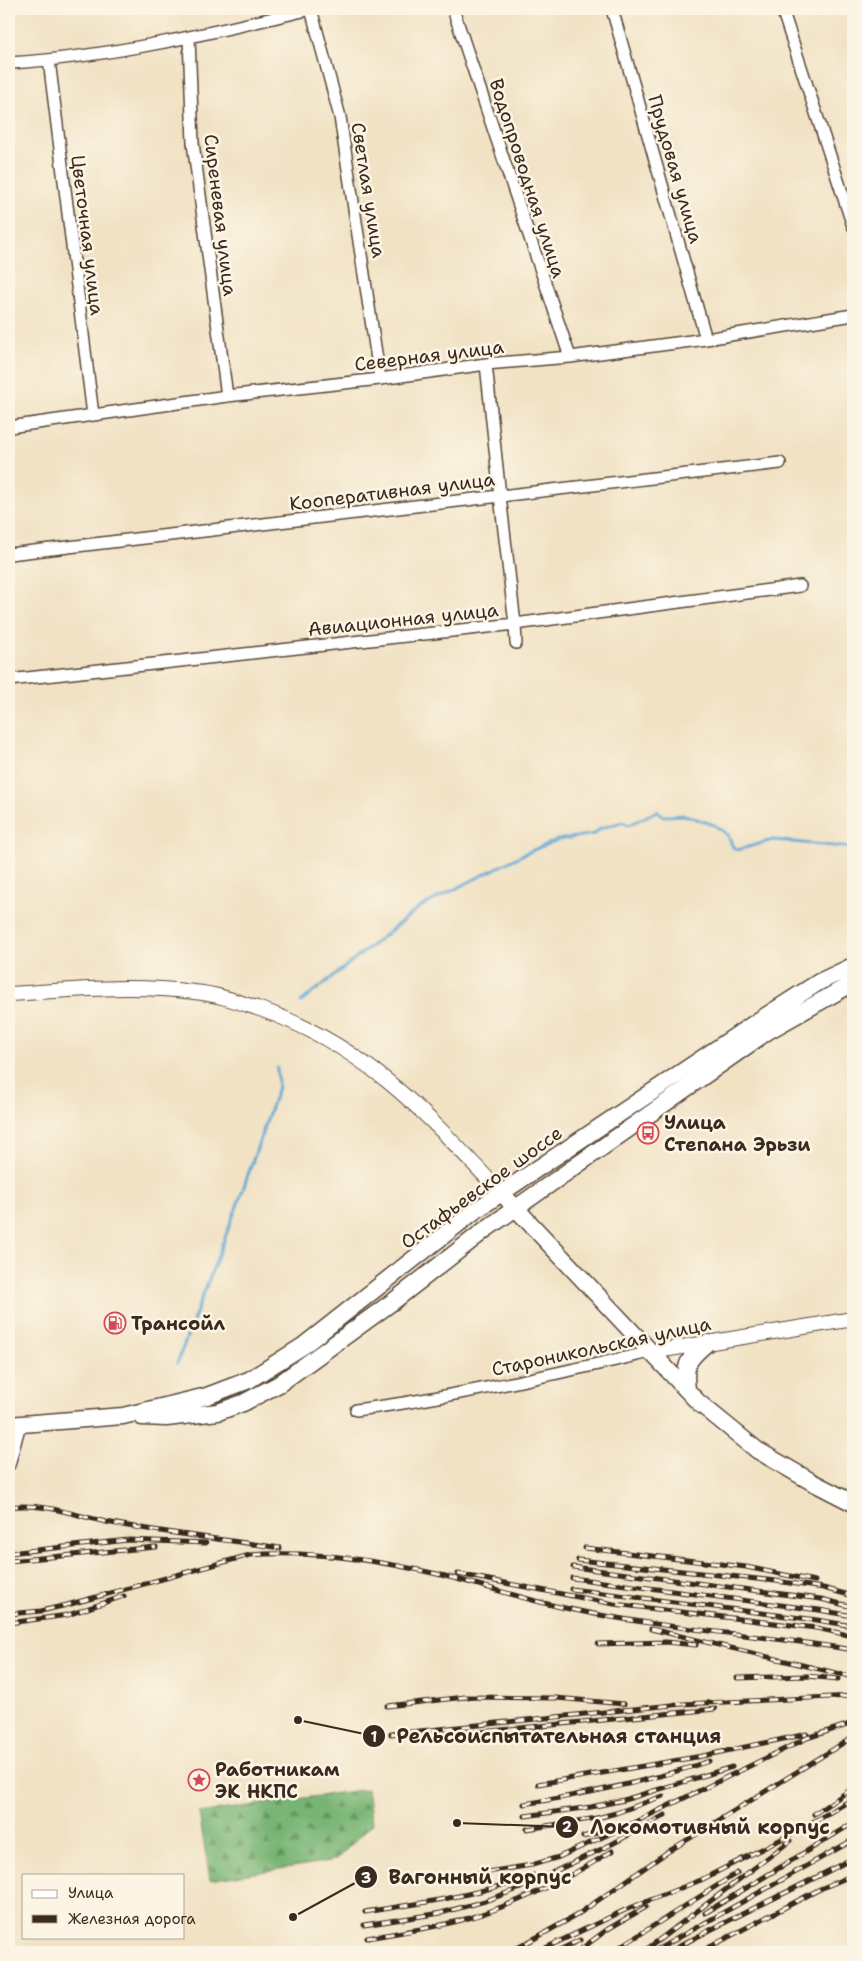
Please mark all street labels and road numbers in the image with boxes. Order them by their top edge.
street label: Водопроводная улица [483,75,572,281]
street label: Прудовая улица [642,92,709,247]
street label: Светлая улица [345,120,392,260]
street label: Сиреневая улица [198,133,243,298]
street label: Цветочная улица [65,153,110,317]
street label: Северная улица [353,334,505,377]
street label: Кооперативная улица [288,466,496,516]
street label: Авиационная улица [306,597,500,642]
street label: Остафьевское шоссе [395,1120,567,1255]
street label: Староникольская улица [489,1311,713,1382]

